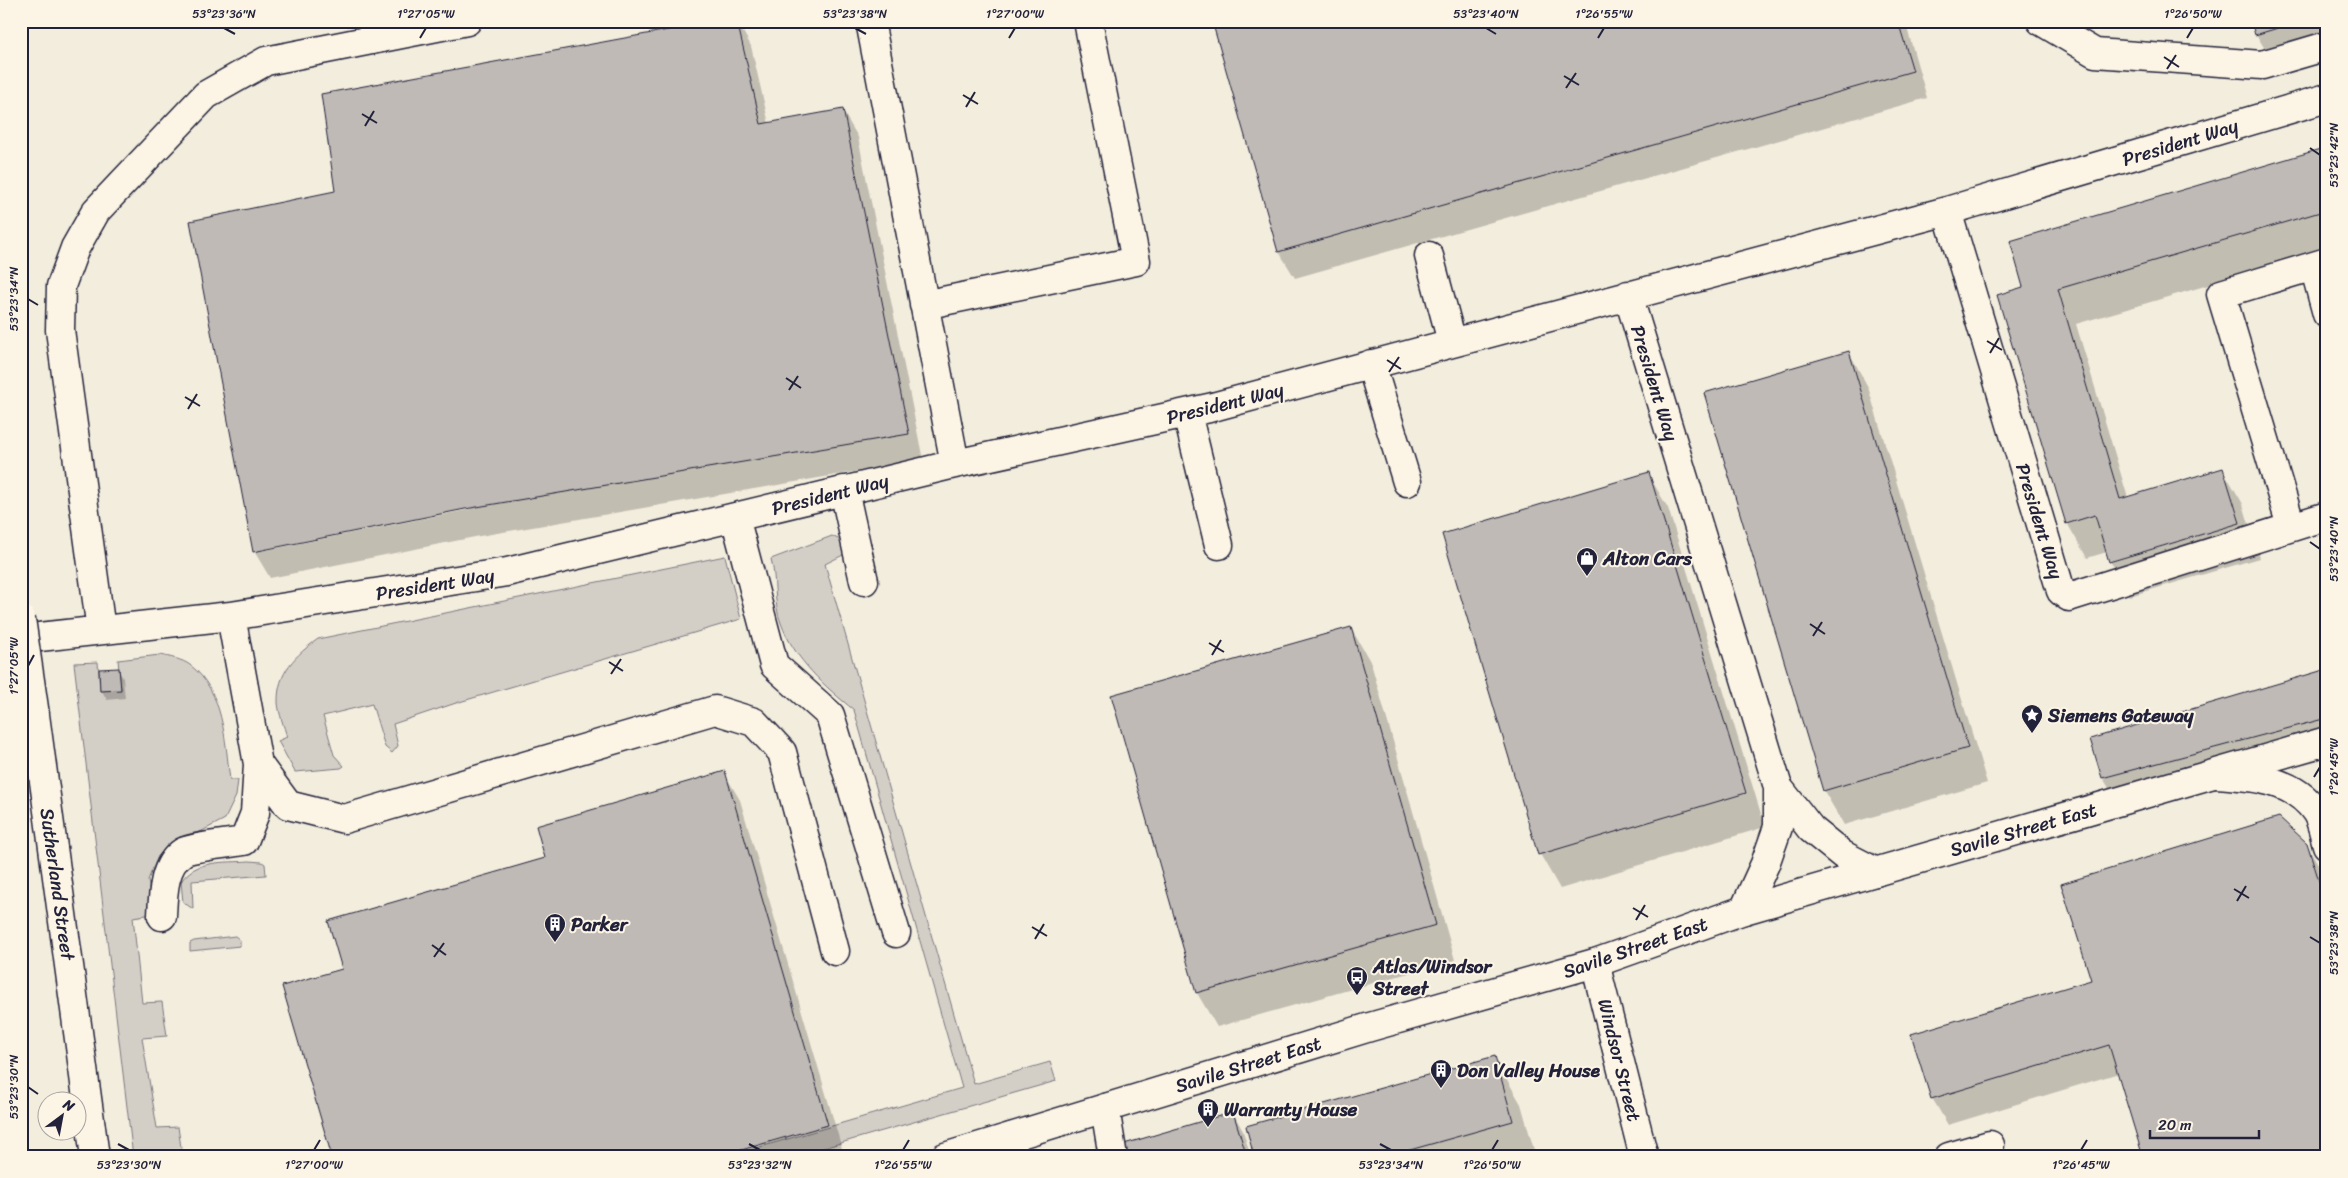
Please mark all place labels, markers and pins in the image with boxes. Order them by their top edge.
place label: Alton Cars [1602,542,1693,575]
shop icon: Alton Cars [1575,546,1599,577]
place label: Siemens Gateway [2047,699,2195,732]
place icon: Siemens Gateway [2020,703,2044,734]
place label: Parker [571,908,629,941]
building icon: Parker [543,912,567,943]
place label: Atlas/Windsor Street [1372,950,1494,1005]
bus stop icon: Atlas/Windsor Street [1345,965,1369,996]
place label: Don Valley House [1457,1054,1601,1087]
building icon: Don Valley House [1429,1058,1453,1089]
place label: Warranty House [1224,1093,1358,1126]
building icon: Warranty House [1196,1097,1220,1128]

